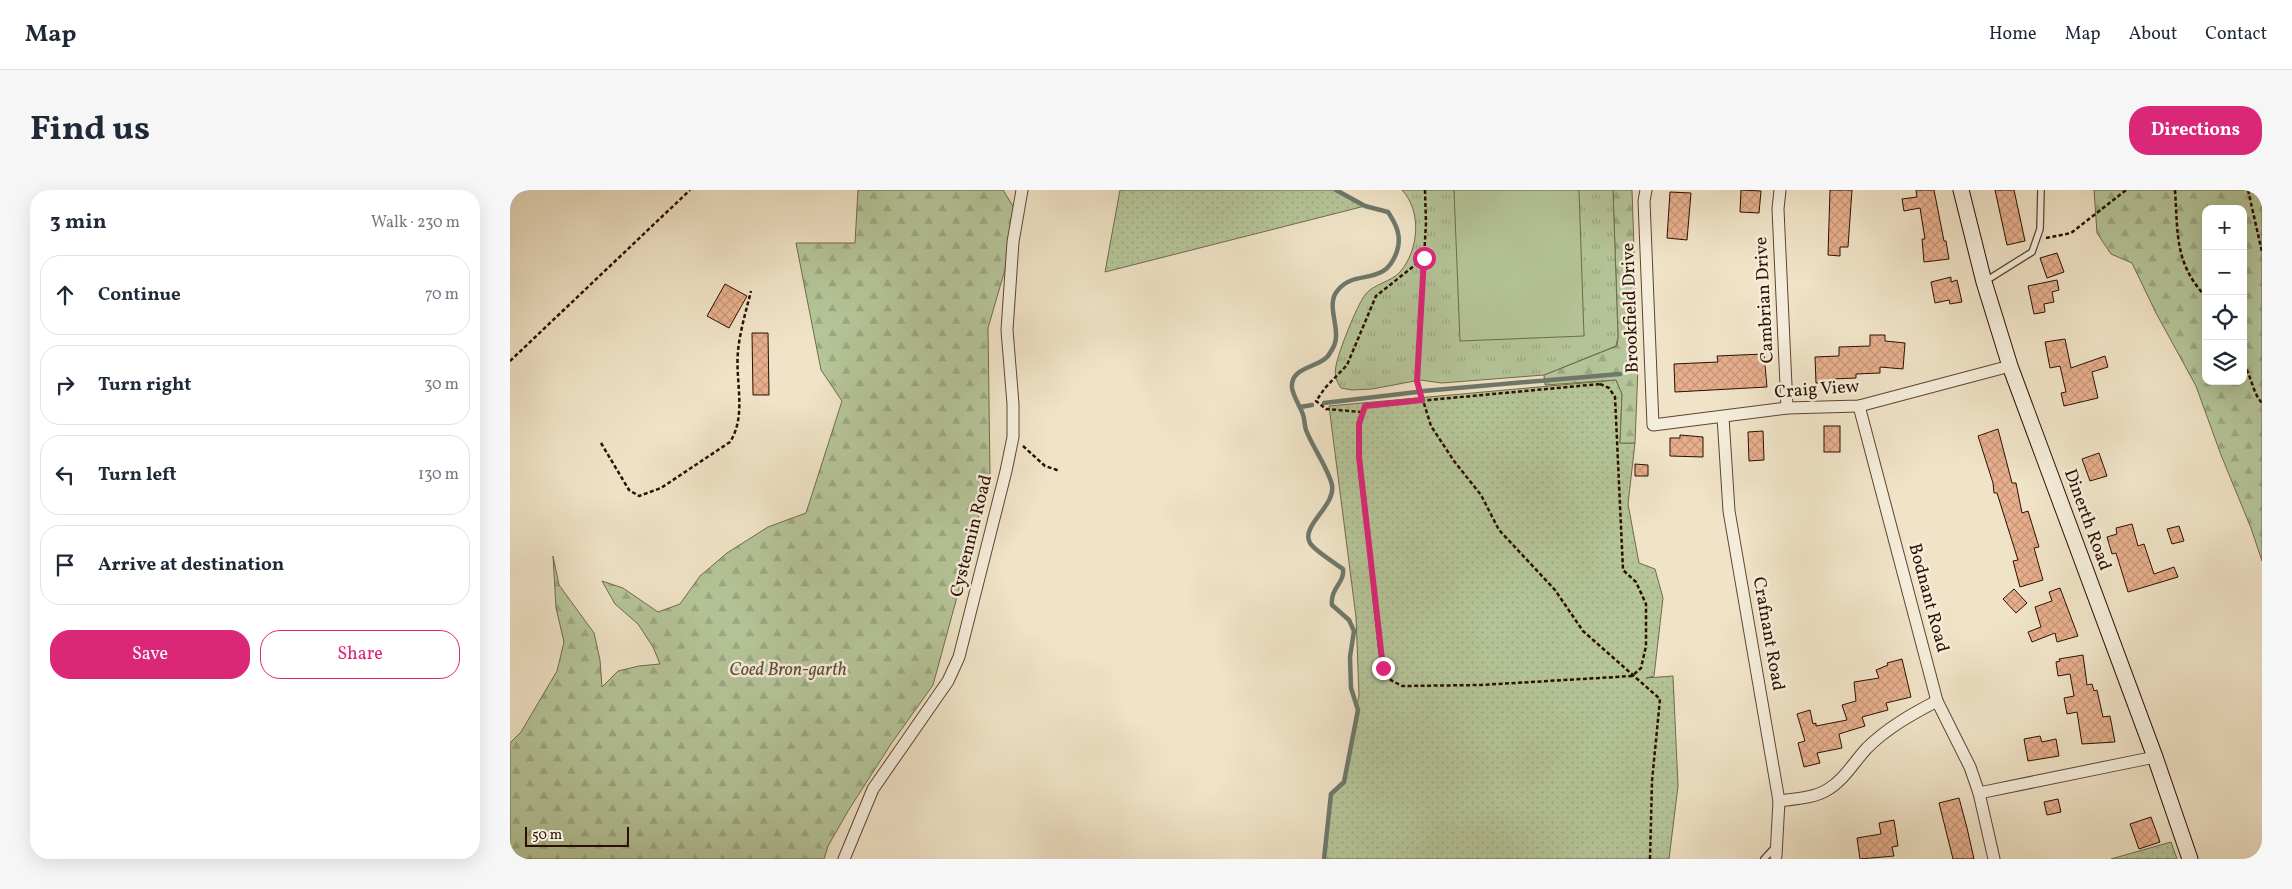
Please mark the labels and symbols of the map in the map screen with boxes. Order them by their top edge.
street label: Cambrian Drive [1749,236,1781,364]
street label: Brookfield Drive [1616,242,1646,374]
route start [1413,247,1436,270]
street label: Craig View [1774,375,1860,405]
street label: Dinerth Road [2057,466,2117,574]
street label: Cystennin Road [945,472,999,600]
street label: Bodnant Road [1901,541,1955,655]
street label: Crafnant Road [1746,575,1790,693]
route end [1372,657,1395,680]
park label: Coed Bron-garth [729,658,847,683]
scale bar [525,824,629,847]

